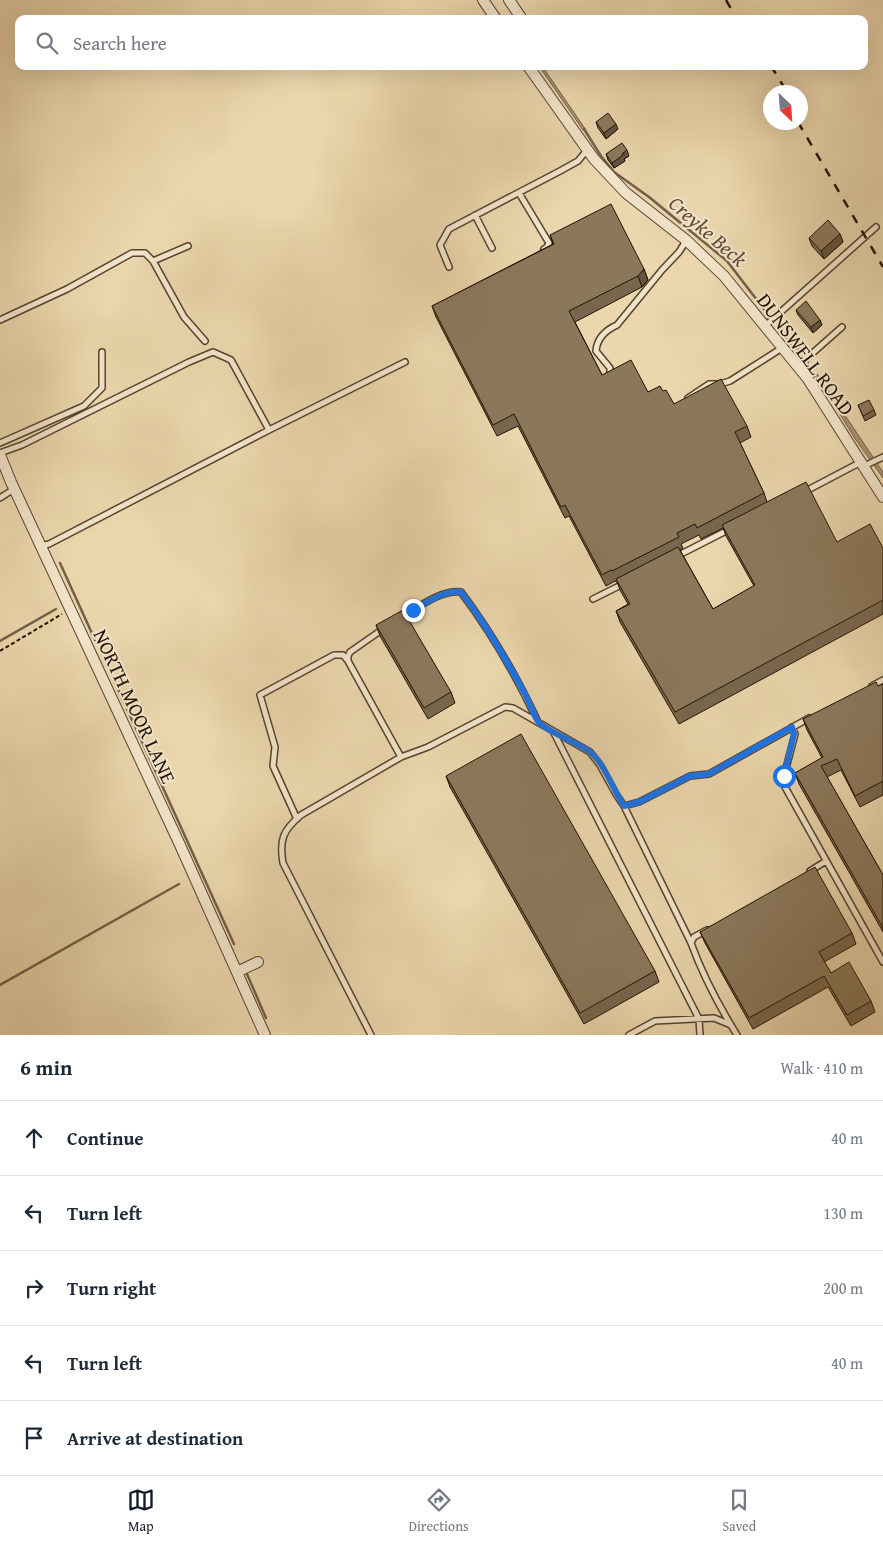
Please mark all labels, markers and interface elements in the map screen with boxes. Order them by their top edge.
search box [15,15,868,70]
icon: search [33,29,61,57]
text: Search here [73,29,167,57]
north arrow [763,85,808,130]
water label: Creyke Beck [662,188,754,274]
street label: DUNSWELL ROAD [750,287,862,421]
route end [402,599,425,622]
street label: NORTH MOOR LANE [87,624,183,788]
route start [773,765,796,788]
text: 6 min [20,1052,72,1083]
text: Walk · 410 m [780,1056,863,1080]
icon: ahead [20,1124,48,1152]
text: Continue [67,1124,144,1152]
text: 40 m [831,1126,863,1150]
icon: left [20,1199,48,1227]
text: Turn left [67,1199,142,1227]
text: 130 m [823,1201,863,1225]
icon: right [20,1274,48,1302]
text: Turn right [67,1274,156,1302]
text: 200 m [823,1276,863,1300]
icon: left [20,1349,48,1377]
text: Turn left [67,1349,142,1377]
text: 40 m [831,1351,863,1375]
icon: arrive [20,1424,48,1452]
text: Arrive at destination [67,1424,243,1452]
tab: Map [127,1486,155,1536]
tab: Directions [408,1486,469,1536]
tab: Saved [722,1486,756,1536]

